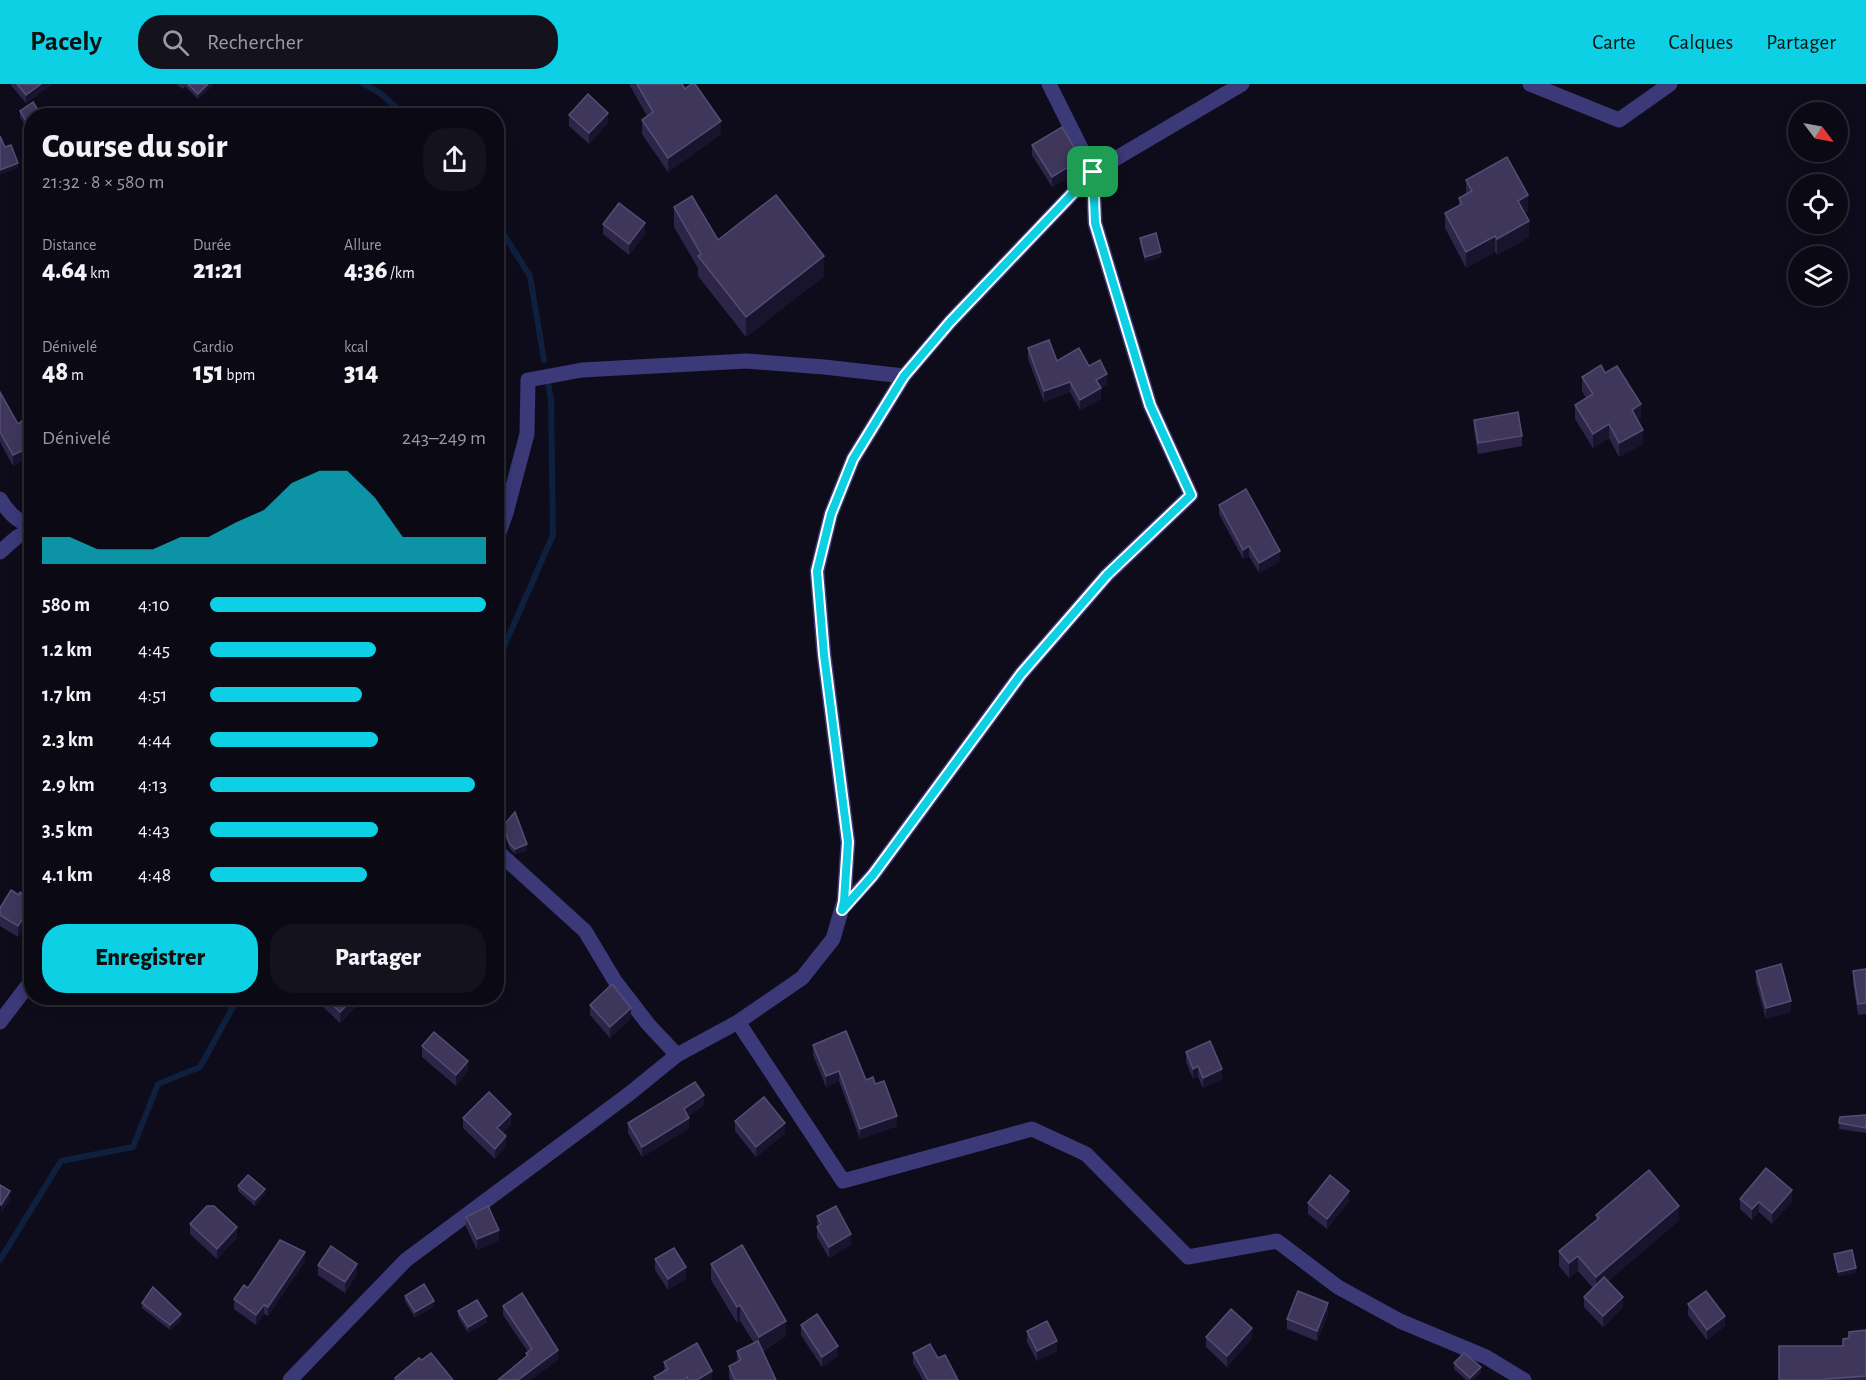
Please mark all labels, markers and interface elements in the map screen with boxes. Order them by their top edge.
search box [138,15,558,69]
icon: search [159,26,192,59]
text: Pacely [30,28,102,56]
text: Rechercher [207,31,303,53]
text: Carte [1592,32,1636,53]
text: Calques [1669,32,1733,53]
text: Partager [1766,32,1836,53]
north arrow [1788,102,1848,162]
map controls [1788,102,1848,306]
button: share [423,128,486,191]
text: Course du soir [42,131,227,164]
pin [1067,146,1118,197]
icon: arrive [1076,155,1109,188]
text: 21:32 · 8 × 580 m [42,172,164,192]
button: locate [1788,174,1848,234]
text: Distance [42,237,96,253]
text: Durée [193,237,231,253]
text: Allure [344,237,382,253]
button: layers [1788,246,1848,306]
text: 4.64 [42,257,87,283]
text: 21:21 [193,257,243,283]
text: 4:36 [344,257,387,283]
text: km [87,265,110,281]
text: /km [387,265,415,281]
text: Dénivelé [42,339,97,355]
text: Cardio [193,339,234,355]
text: kcal [344,339,368,355]
text: 48 [42,359,68,385]
text: 151 [193,359,224,385]
text: 314 [344,359,378,385]
text: m [68,367,84,383]
text: bpm [224,367,255,383]
text: Dénivelé [42,428,111,448]
text: 243–249 m [402,428,486,448]
text: 580 m [42,595,90,615]
text: 4:10 [138,595,170,615]
text: 1.2 km [42,640,92,660]
text: 4:45 [138,640,170,660]
text: 1.7 km [42,685,91,705]
text: 4:51 [138,685,167,705]
text: 2.3 km [42,730,94,750]
text: 4:44 [138,730,171,750]
text: 2.9 km [42,775,95,795]
text: 4:13 [138,775,167,795]
text: 3.5 km [42,820,93,840]
text: 4:43 [138,820,170,840]
text: 4.1 km [42,865,93,885]
text: 4:48 [138,865,171,885]
button: Enregistrer [42,924,258,993]
button: Partager [270,924,486,993]

